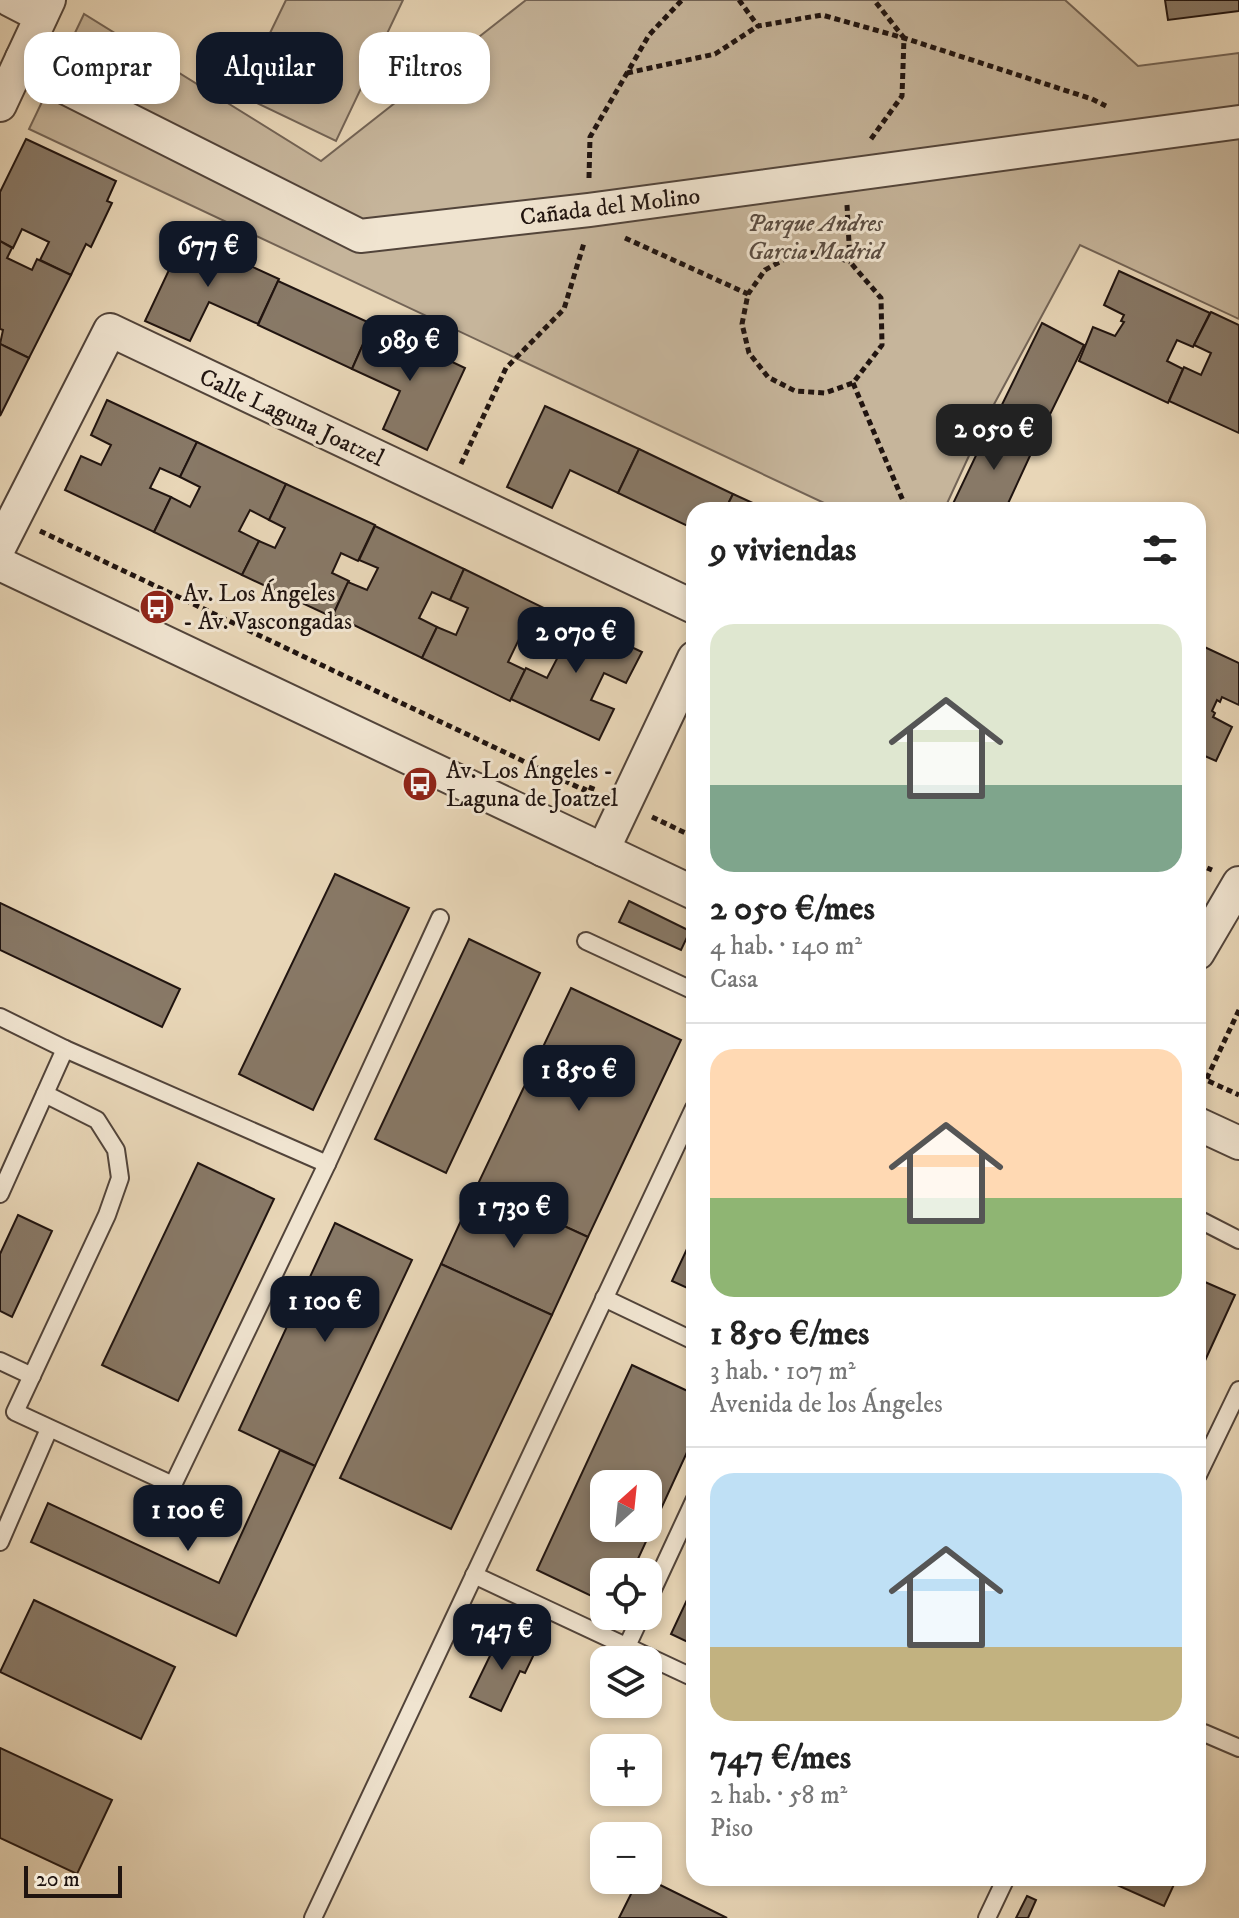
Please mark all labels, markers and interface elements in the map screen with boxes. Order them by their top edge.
chip: Comprar [24,32,180,104]
chip: Alquilar [196,32,343,104]
chip: Filtros [359,32,490,104]
street label: Cañada del Molino [518,181,702,233]
park label: Parque Andres Garcia Madrid [747,209,886,267]
pin: 677 € [152,221,264,289]
text: 677 € [177,230,239,263]
pin: 989 € [354,315,466,383]
text: 989 € [380,324,440,357]
street label: Calle Laguna Joatzel [194,362,389,474]
pin: 2 050 € [920,404,1068,472]
text: 2 050 € [954,413,1034,446]
icon: filters [1138,528,1182,572]
text: 9 viviendas [710,529,856,571]
place label: Av. Los Ángeles - Av. Vascongadas [183,578,352,637]
bus stop icon: Av. Los Ángeles - Av. Vascongadas [138,588,176,626]
pin: 2 070 € [502,607,650,675]
text: 2 070 € [536,616,616,649]
icon: home [874,676,1018,820]
place label: Av. Los Ángeles - Laguna de Joatzel [446,755,619,814]
bus stop icon: Av. Los Ángeles - Laguna de Joatzel [401,765,439,803]
text: 2 050 €/mes [710,888,875,930]
text: 4 hab. · 140 m² [710,930,862,963]
text: Casa [710,963,758,996]
pin: 1 850 € [505,1045,653,1113]
text: 1 850 € [541,1054,617,1087]
icon: home [874,1101,1018,1245]
pin: 1 730 € [440,1182,588,1250]
text: 1 730 € [477,1191,551,1224]
pin: 1 100 € [251,1276,399,1344]
text: 1 100 € [288,1285,362,1318]
text: 1 850 €/mes [710,1313,869,1355]
text: 3 hab. · 107 m² [710,1355,856,1388]
text: Avenida de los Ángeles [710,1388,943,1421]
north arrow [590,1470,662,1542]
map controls [590,1470,662,1894]
pin: 1 100 € [114,1485,262,1553]
text: 1 100 € [151,1494,225,1527]
icon: home [874,1525,1018,1669]
button: locate [590,1558,662,1630]
pin: 747 € [446,1604,558,1672]
text: 747 € [471,1613,533,1646]
button: layers [590,1646,662,1718]
button: + [590,1734,662,1806]
text: 747 €/mes [710,1737,851,1779]
text: 2 hab. · 58 m² [710,1779,847,1812]
text: Piso [710,1812,753,1845]
button: − [590,1822,662,1894]
scale bar [24,1862,122,1898]
text: 20 m [36,1866,80,1893]

